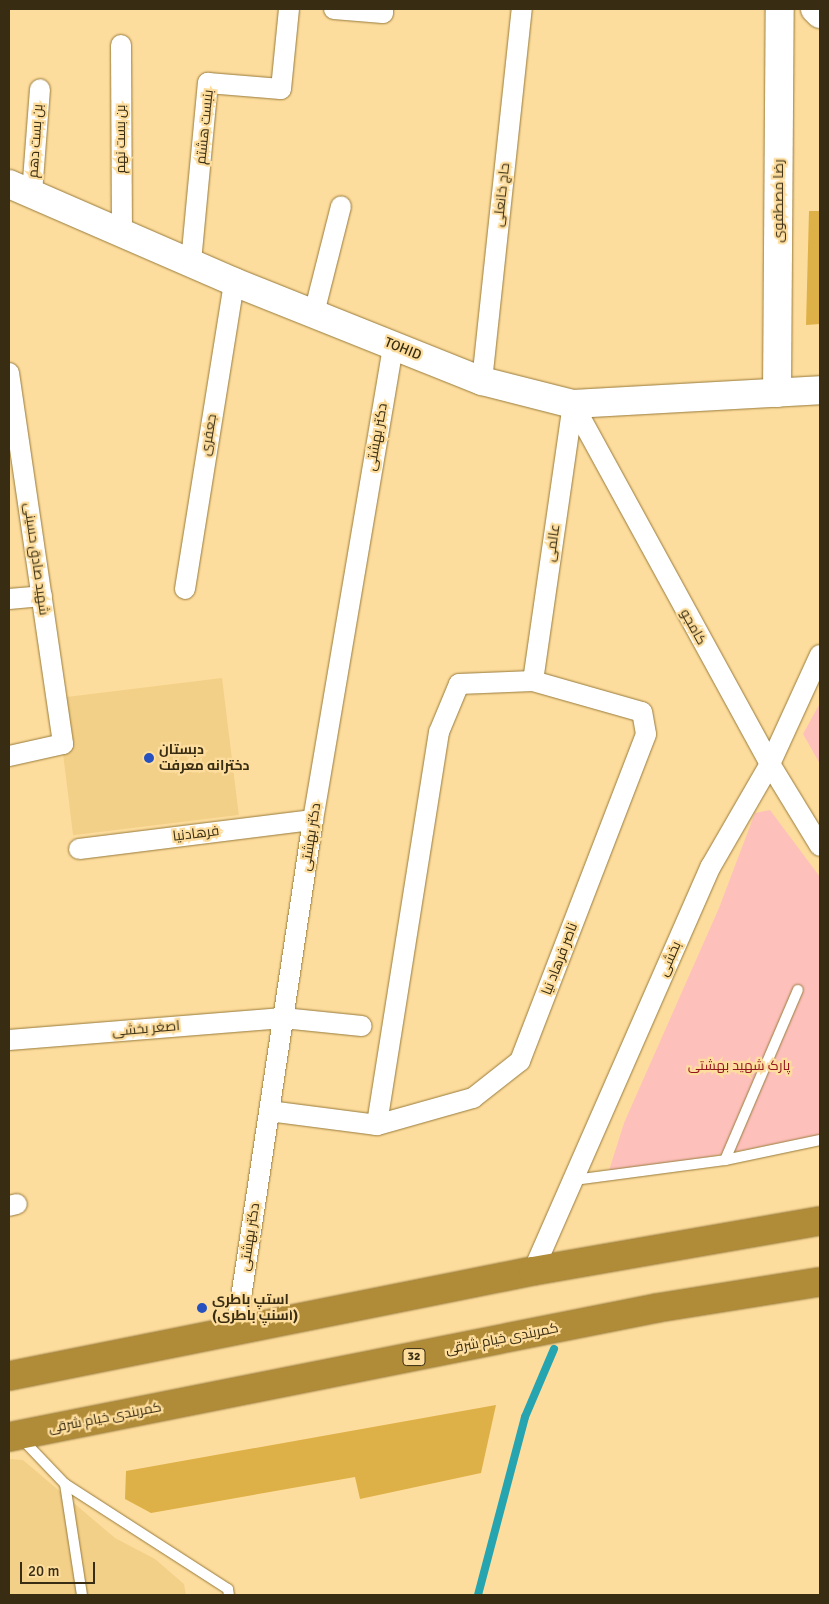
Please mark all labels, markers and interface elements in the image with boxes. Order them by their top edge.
street label: بنبست هشتم [193,89,217,165]
street label: بن بست دهم [25,103,47,179]
street label: بن بست نهم [113,104,129,174]
street label: رضا مصطفوی [771,159,787,243]
street label: حاج خانعلی [490,162,514,228]
street label: TOHID [382,334,424,364]
street label: دکتر بهشتی [363,402,391,472]
street label: جعفری [197,413,221,457]
street label: شهید صادق حسینی [20,502,52,616]
street label: عالمی [542,523,564,563]
street label: کامجو [676,606,710,648]
place label: دبستان دخترانه معرفت [159,742,250,774]
marker: دبستان دخترانه معرفت [143,752,155,764]
street label: دکتر بهشتی [297,802,325,872]
street label: فرهادنیا [172,823,220,845]
street label: ناصر فرهاد نیا [539,921,581,997]
street label: بخشی [655,939,685,979]
street label: اصغر بخشی [111,1018,181,1040]
park label: پارک شهید بهشتی [688,1058,790,1074]
street label: دکتر بهشتی [236,1202,264,1272]
place label: استپ باطری (اسنپ باطری) [212,1292,298,1324]
marker: استپ باطری (اسنپ باطری) [196,1302,208,1314]
street label: کمربندی خیام شرقی [444,1320,560,1358]
road number: 32 [402,1348,426,1366]
street label: کمربندی خیام شرقی [47,1399,163,1437]
scale bar [22,1552,98,1584]
text: 20 m [28,1562,59,1580]

